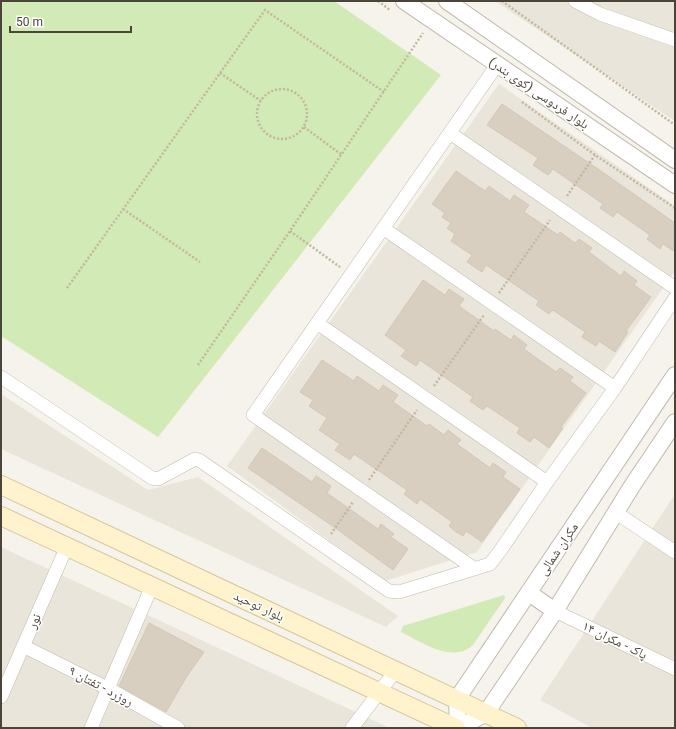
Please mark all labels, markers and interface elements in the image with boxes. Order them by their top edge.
scale bar [10,8,131,34]
text: 50 m [16,15,43,29]
street label: بلوار فردوسی (کوی بندر) [486,54,592,133]
street label: مکران شمالی [535,520,582,579]
street label: بلوار توحید [231,588,287,625]
street label: نور [24,611,45,632]
street label: پاک - مکران ۱۴ [580,618,650,663]
street label: روزرد - تفتان ۹ [66,663,136,710]

